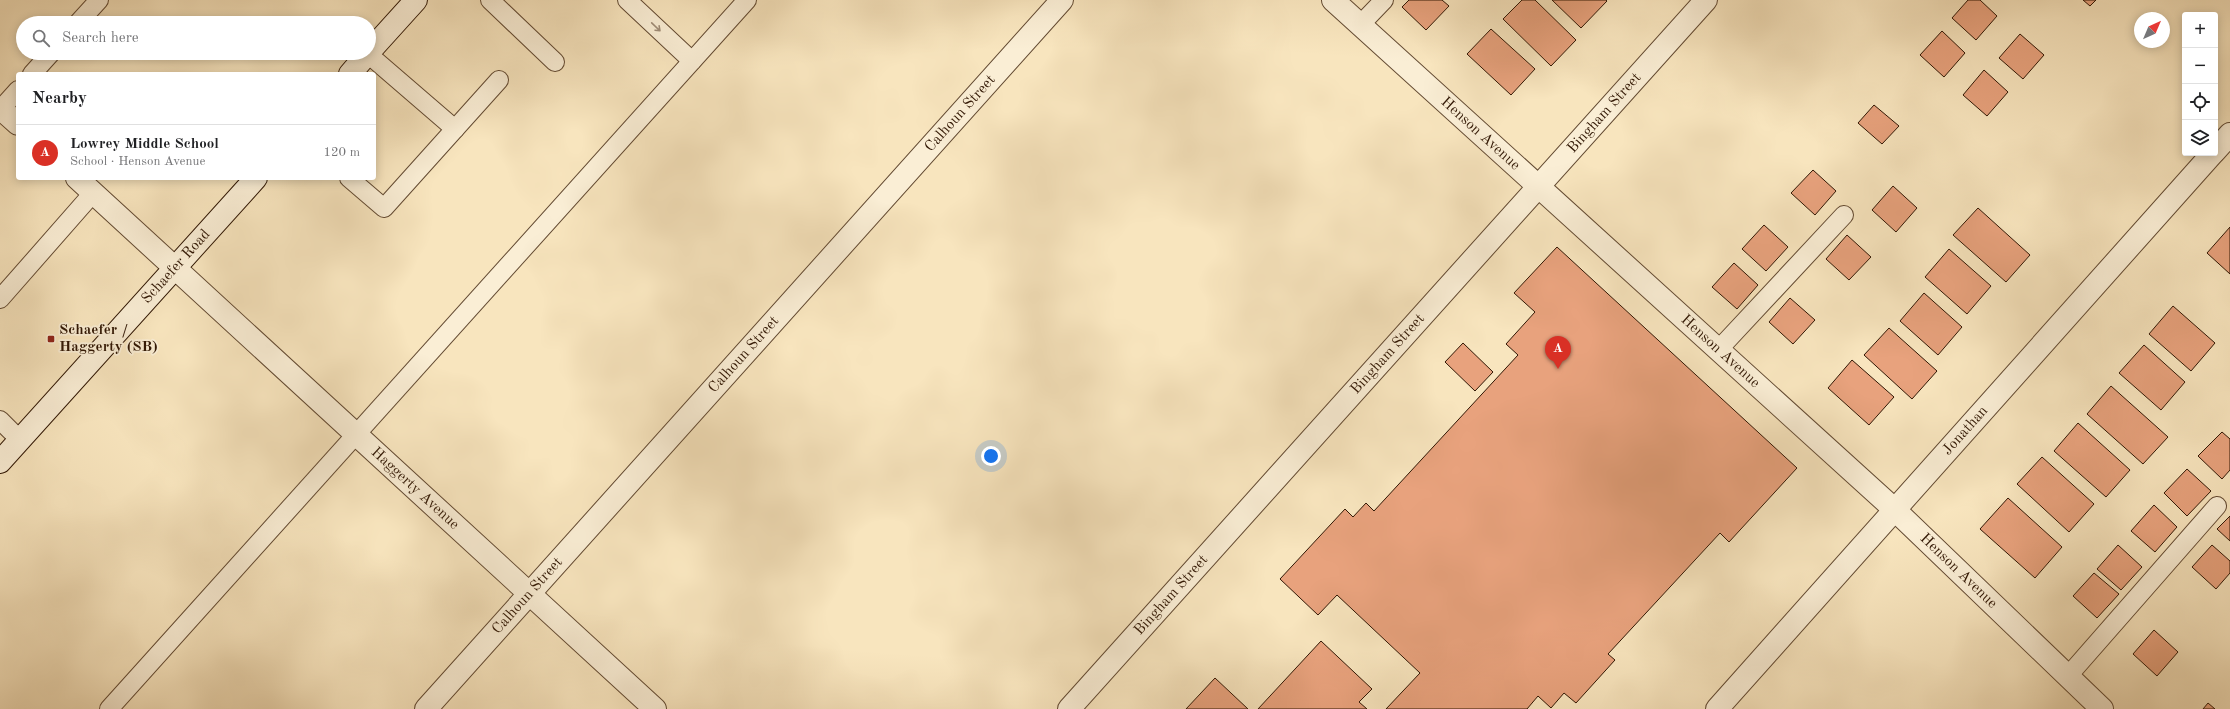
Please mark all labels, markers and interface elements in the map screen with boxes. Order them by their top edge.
north arrow [2134,12,2170,48]
map controls [2182,12,2218,156]
button: + [2182,12,2218,48]
search box [16,16,376,60]
one-way arrow [651,22,661,32]
icon: search [30,27,52,49]
text: Search here [62,31,139,46]
button: − [2182,48,2218,84]
street label: Bingham Street [1565,70,1644,156]
street label: Calhoun Street [922,72,998,155]
button: locate [2182,84,2218,120]
text: Nearby [32,90,87,107]
street label: Henson Avenue [1438,94,1523,173]
button: layers [2182,120,2218,156]
text: Lowrey Middle School [70,137,219,152]
text: A [40,146,50,159]
text: 120 m [323,146,360,159]
text: School · Henson Avenue [70,155,205,168]
street label: Schaefer Road [139,227,213,307]
street label: Bingham Street [1348,311,1428,397]
street label: Henson Avenue [1678,312,1763,391]
street label: Calhoun Street [706,313,782,396]
place label: Schaefer / Haggerty (SB) [59,323,158,355]
marker: Schaefer / Haggerty (SB) [46,334,56,344]
pin: A [1545,336,1571,369]
street label: Jonathan [1940,403,1991,458]
street label: Haggerty Avenue [368,445,462,533]
your location [981,446,1001,466]
street label: Henson Avenue [1917,531,2000,611]
street label: Bingham Street [1132,552,1211,638]
street label: Calhoun Street [489,555,566,637]

